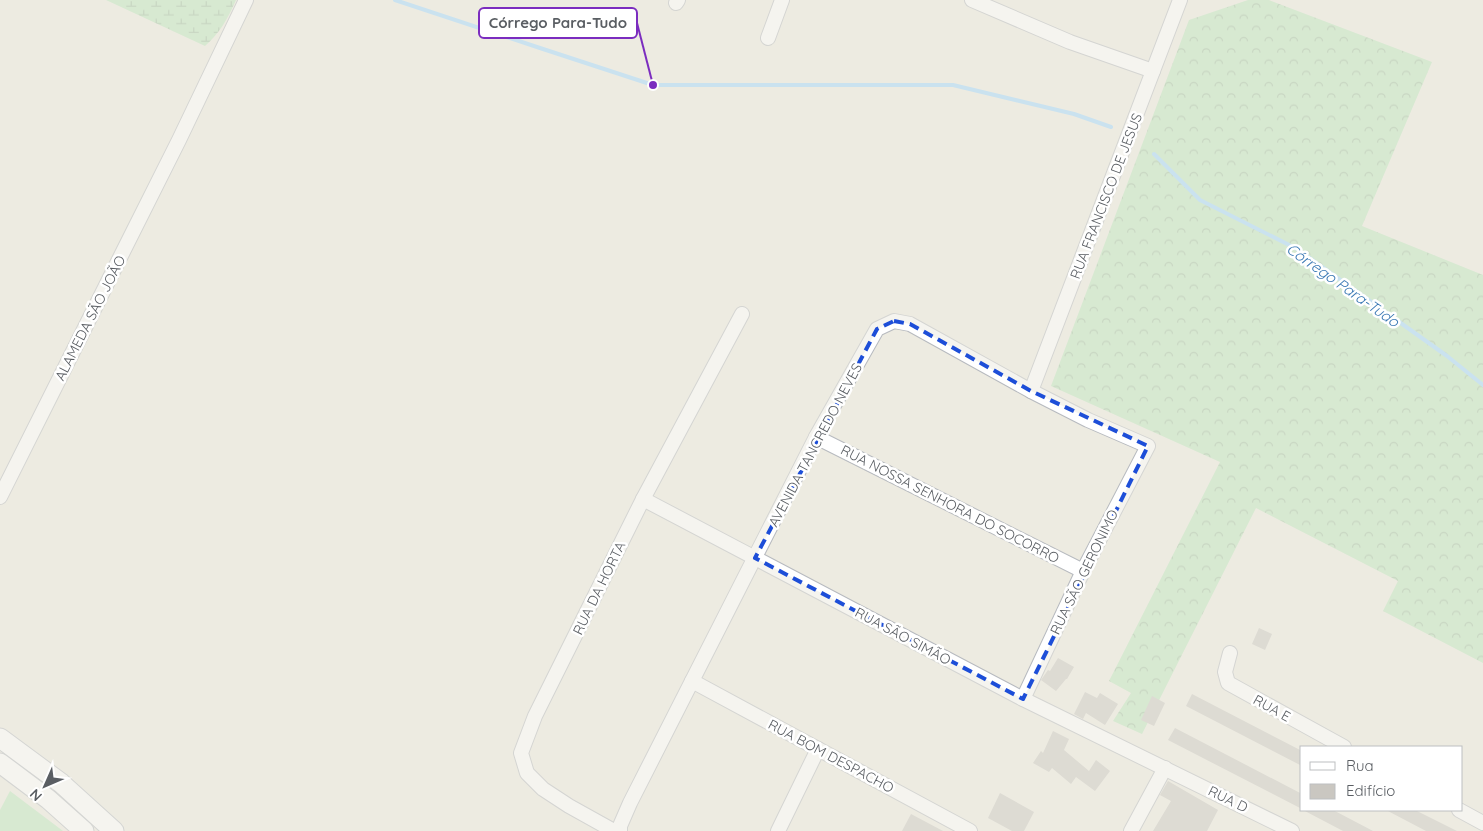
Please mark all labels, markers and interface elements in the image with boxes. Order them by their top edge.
callout: Córrego Para-Tudo [479,8,637,38]
text: Córrego Para-Tudo [489,13,627,32]
street label: RUA FRANCISCO DE JESUS [1066,110,1146,281]
water label: Córrego Para-Tudo [1283,239,1404,331]
street label: ALAMEDA SÃO JOÃO [51,252,129,384]
street label: AVENIDA TANCREDO NEVES [764,360,866,530]
street label: RUA NOSSA SENHORA DO SOCORRO [838,441,1063,567]
street label: RUA SÃO GERONIMO [1046,506,1122,638]
street label: RUA DA HORTA [569,538,629,638]
street label: RUA SÃO SIMÃO [852,603,954,669]
street label: RUA E [1250,690,1294,726]
street label: RUA BOM DESPACHO [765,715,897,797]
legend [1300,746,1463,811]
text: Rua [1346,756,1374,775]
north arrow [20,761,70,811]
text: Edifício [1346,781,1395,800]
street label: RUA D [1205,782,1251,816]
text: N [26,785,46,805]

